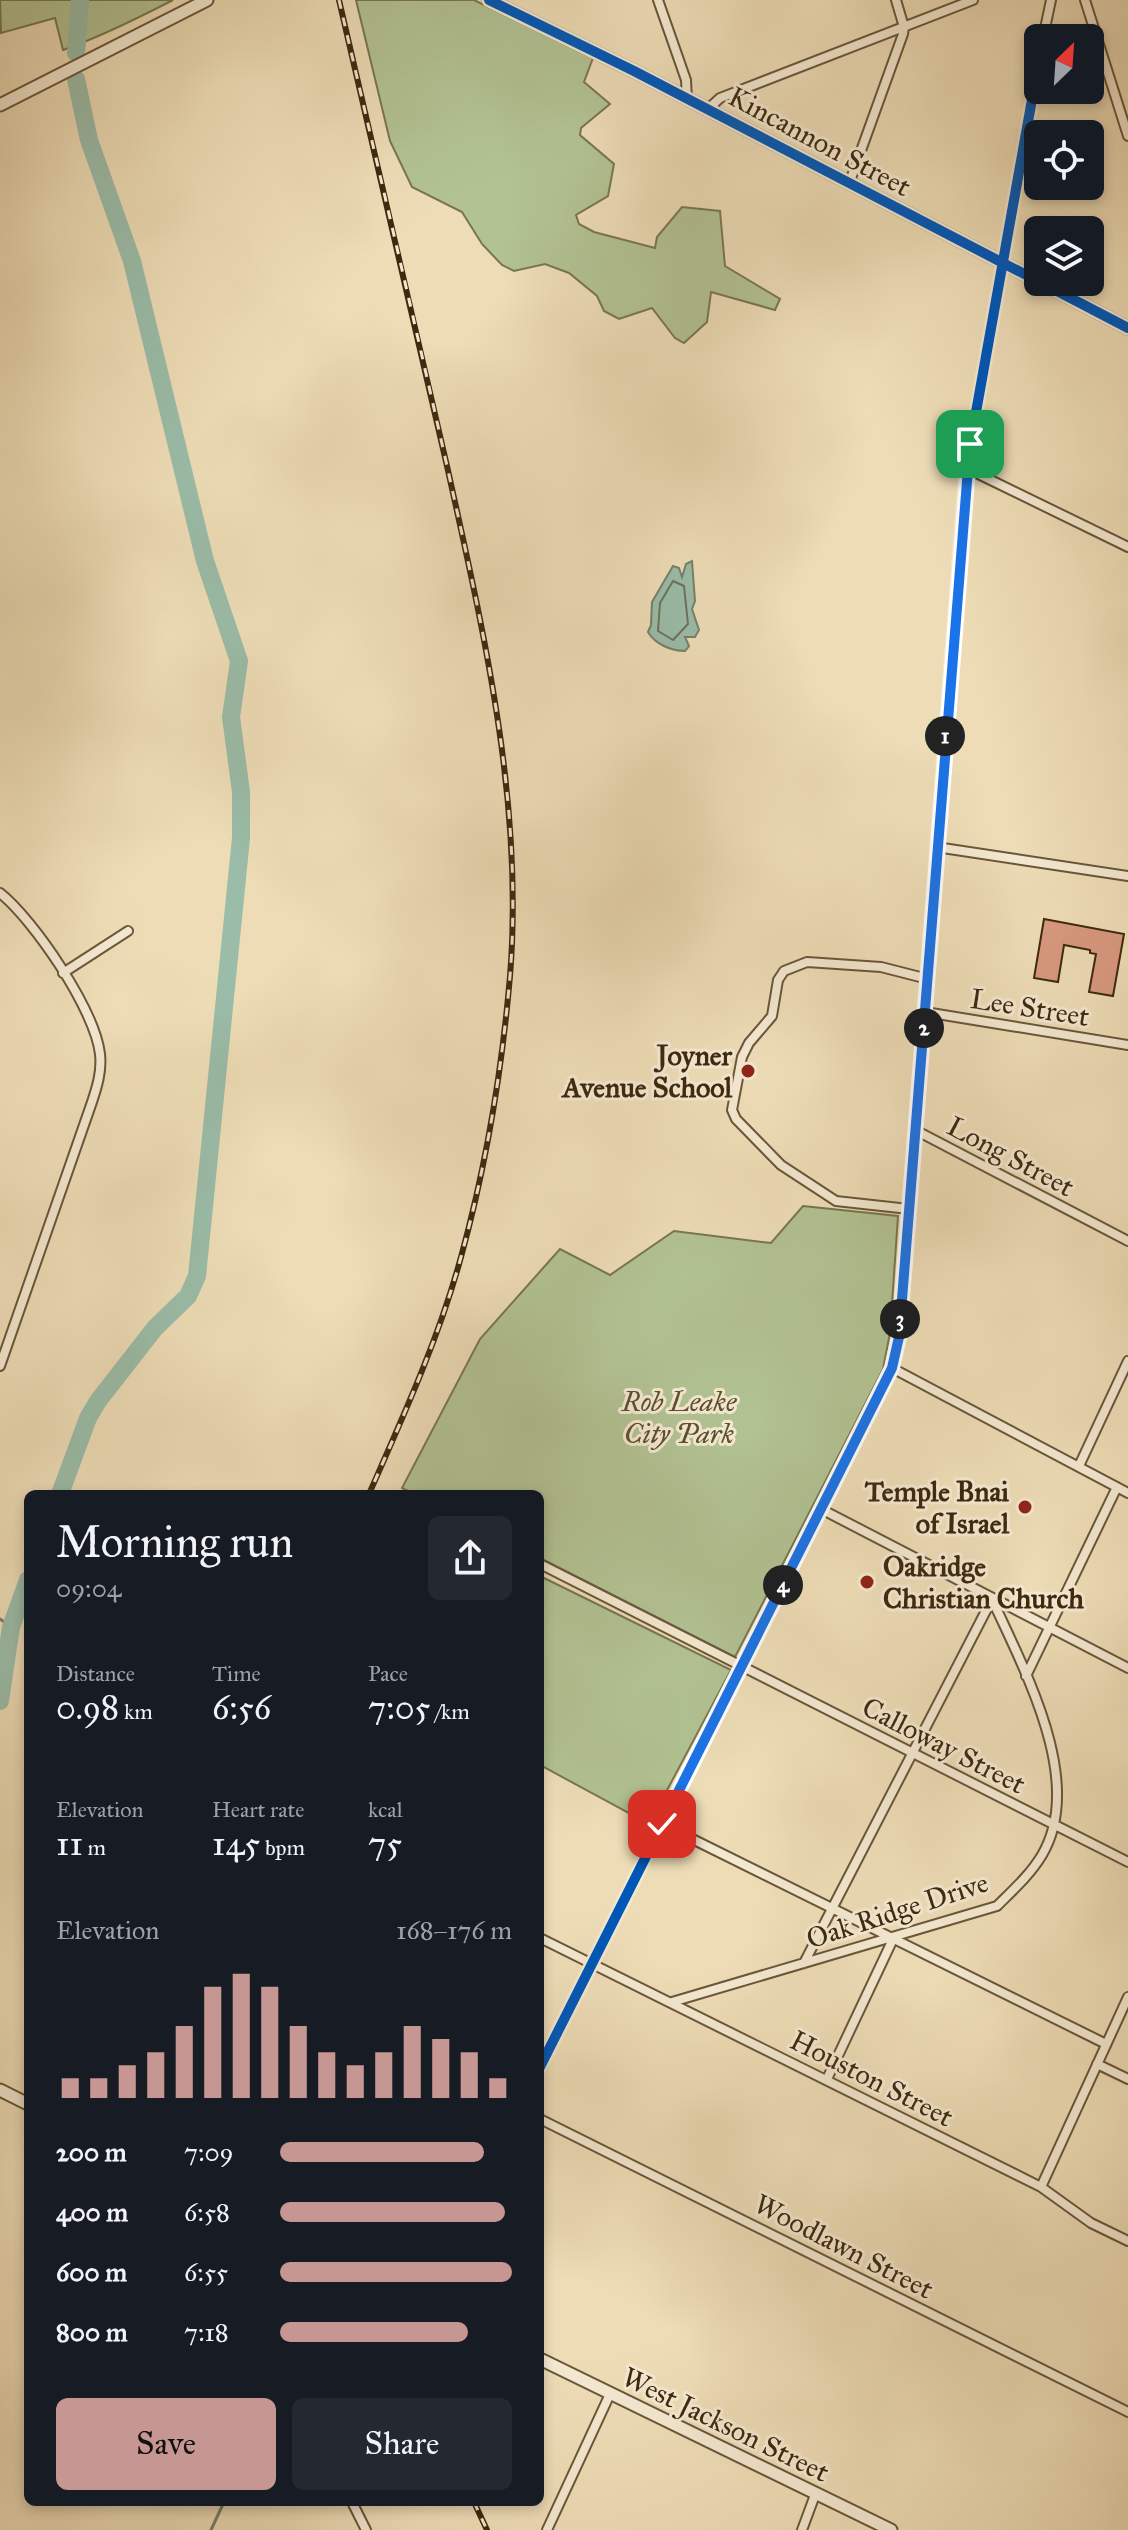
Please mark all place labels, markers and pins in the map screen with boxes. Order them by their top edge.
pin [936,410,1004,478]
pin: 1 [925,716,965,756]
pin: 2 [904,1008,944,1048]
place label: Joyner Avenue School [560,1038,732,1105]
marker: Joyner Avenue School [739,1062,757,1080]
pin: 3 [880,1299,920,1339]
place label: Temple Bnai of Israel [865,1474,1009,1541]
marker: Temple Bnai of Israel [1016,1498,1034,1516]
place label: Oakridge Christian Church [883,1549,1084,1616]
pin: 4 [763,1565,803,1605]
marker: Oakridge Christian Church [858,1573,876,1591]
pin [628,1790,696,1858]

